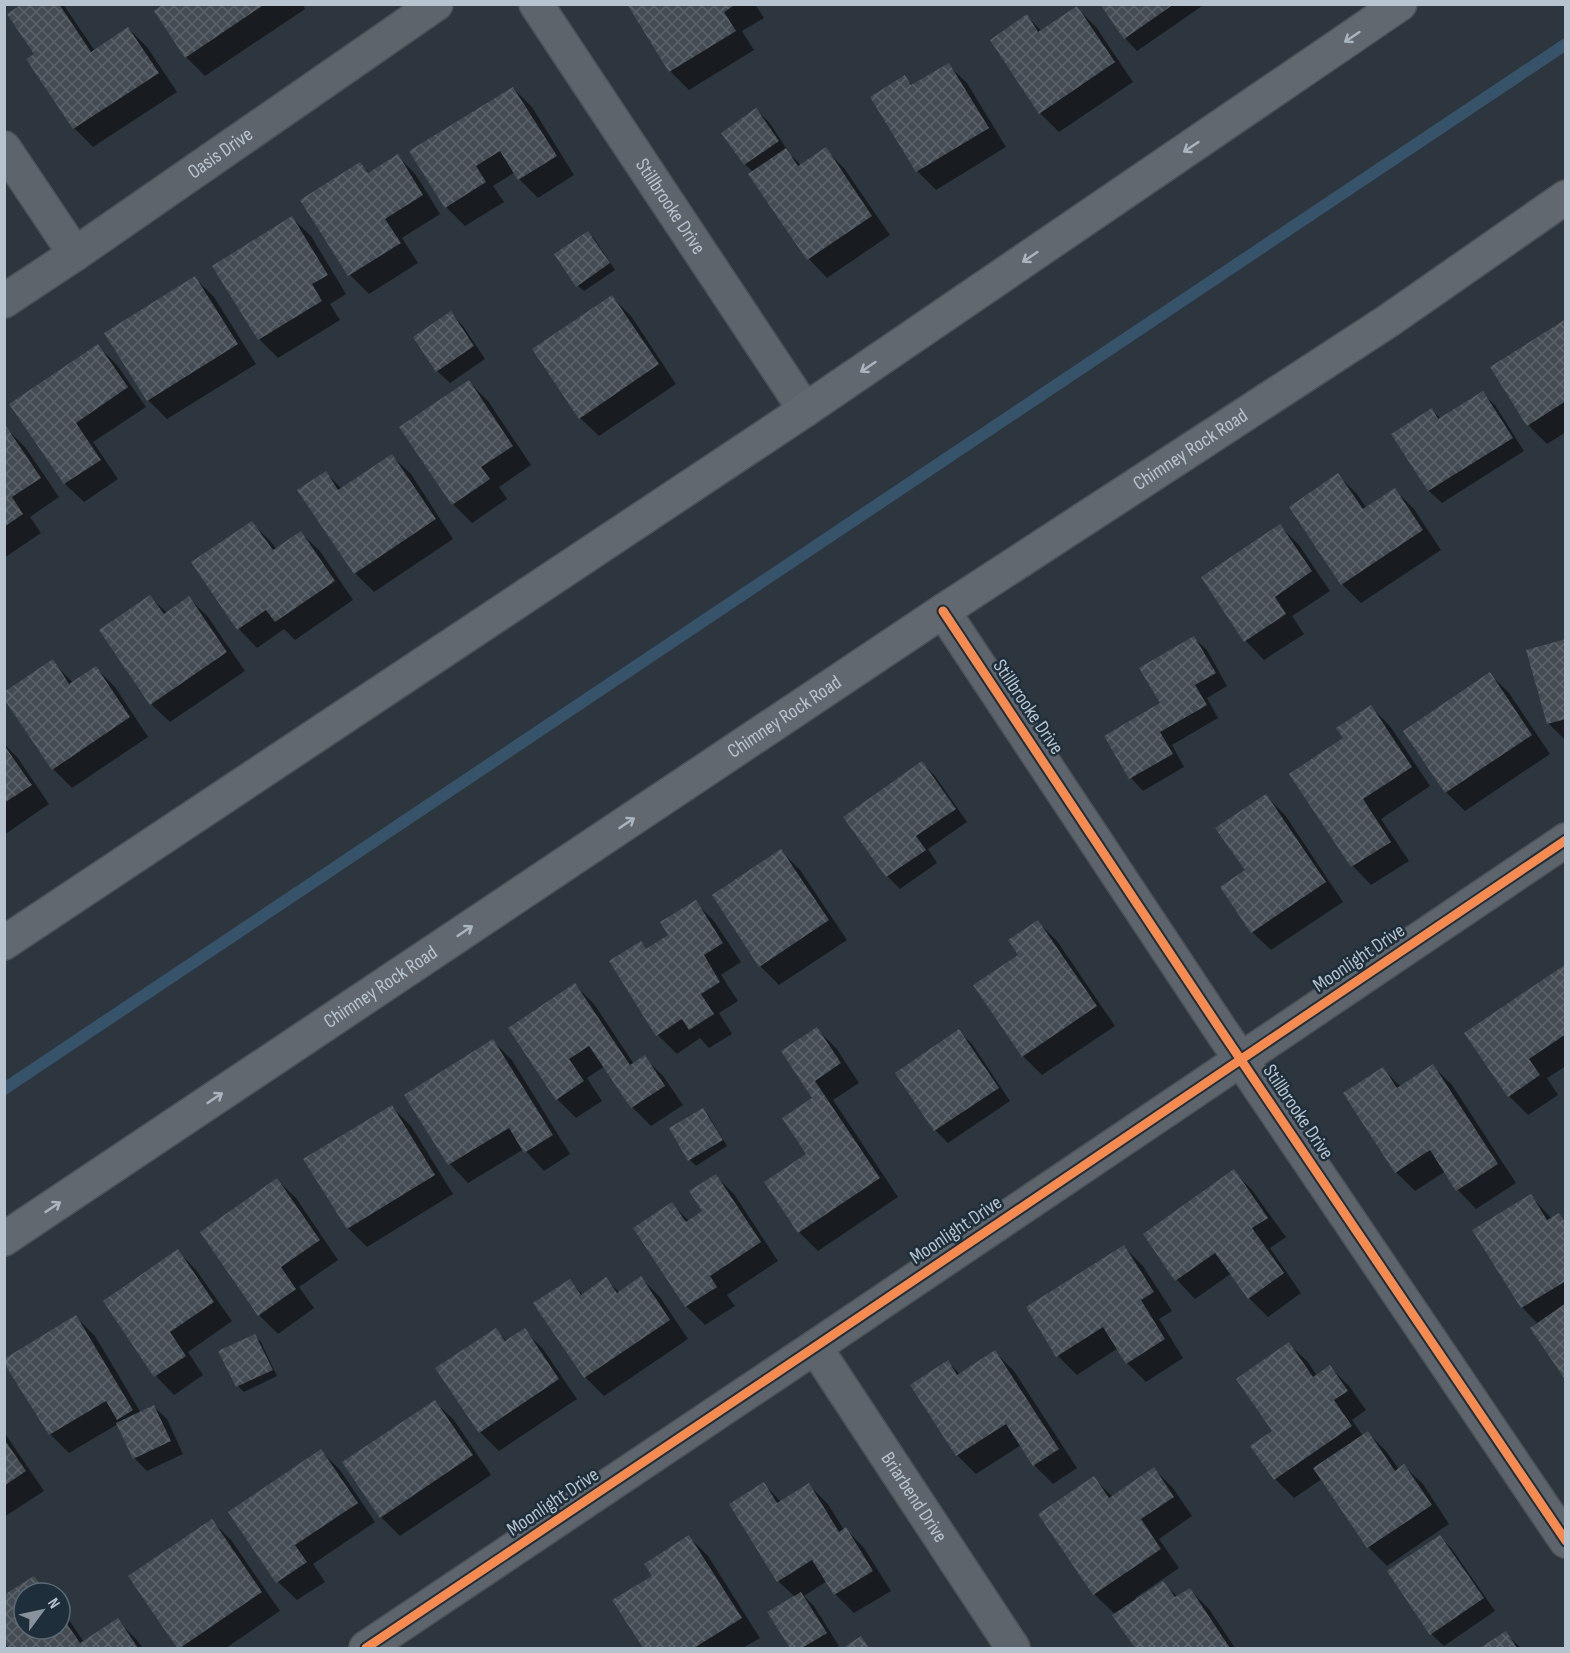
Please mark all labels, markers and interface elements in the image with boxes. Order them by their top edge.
one-way arrow [1344,32,1361,44]
street label: Oasis Drive [183,122,258,184]
one-way arrow [1183,141,1200,153]
street label: Stillbrooke Drive [630,154,711,259]
one-way arrow [1022,251,1038,263]
one-way arrow [860,360,877,373]
street label: Chimney Rock Road [1129,404,1252,496]
street label: Stillbrooke Drive [987,655,1069,759]
street label: Chimney Rock Road [723,670,846,764]
one-way arrow [618,817,634,829]
street label: Moonlight Drive [1308,918,1410,998]
one-way arrow [456,925,473,938]
street label: Chimney Rock Road [319,941,442,1034]
street label: Stillbrooke Drive [1257,1060,1339,1164]
one-way arrow [206,1092,223,1104]
street label: Moonlight Drive [905,1190,1007,1270]
one-way arrow [44,1201,61,1213]
street label: Briarbend Drive [876,1448,952,1547]
street label: Moonlight Drive [502,1462,604,1542]
north arrow [12,1581,72,1641]
text: N [43,1595,64,1612]

